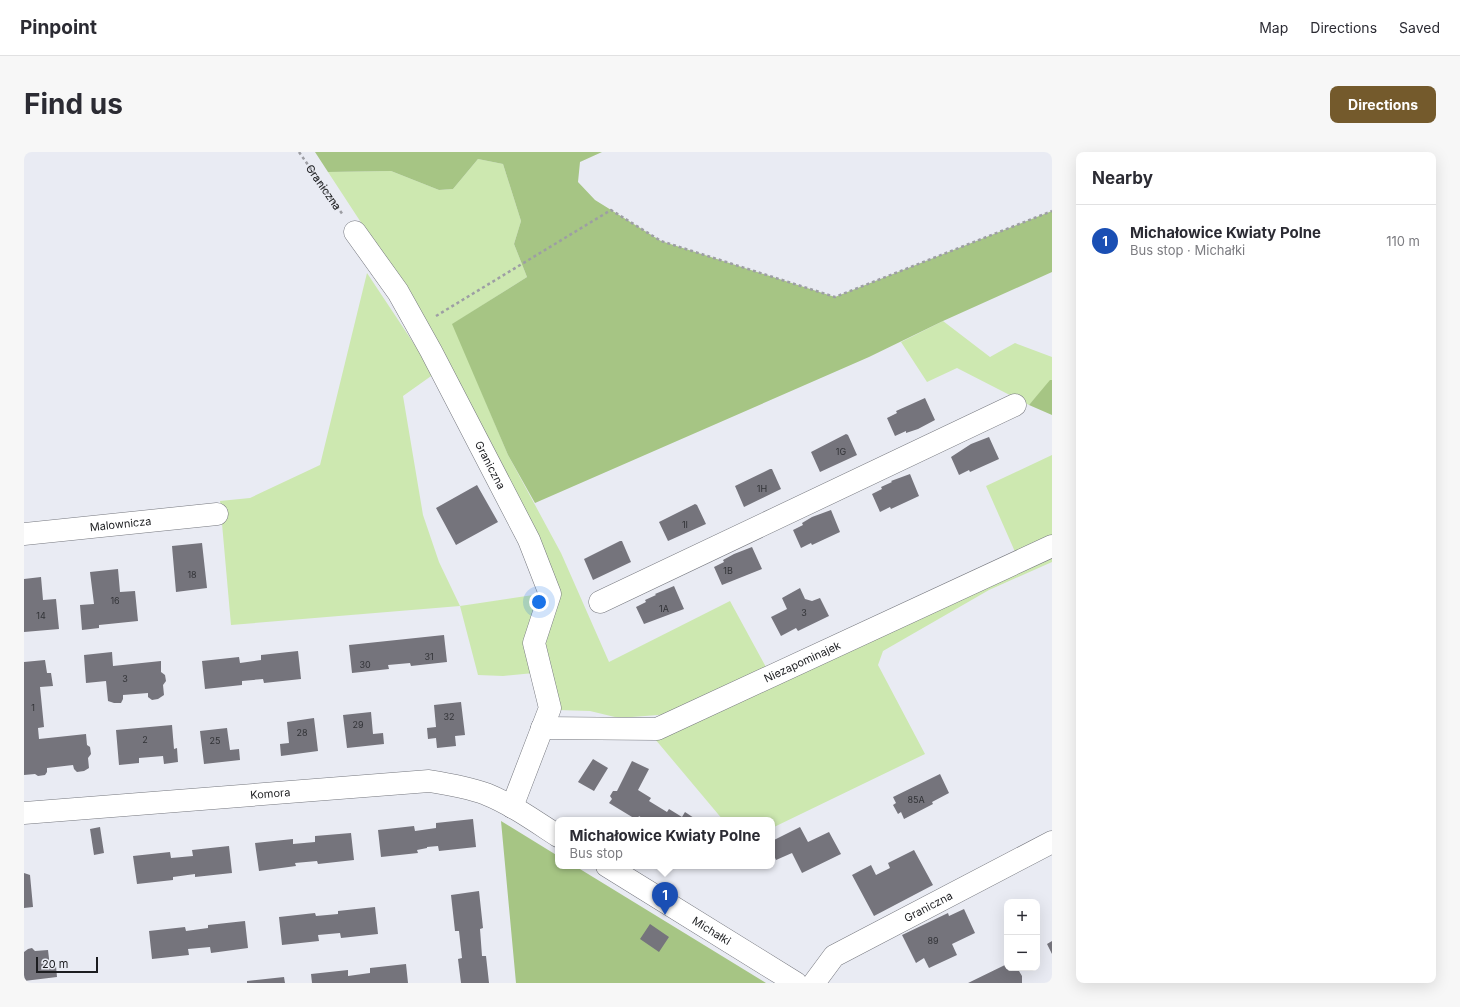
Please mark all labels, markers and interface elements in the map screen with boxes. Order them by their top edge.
text: Pinpoint [20,16,97,39]
text: Map [1259,19,1288,36]
text: Directions [1310,19,1377,36]
text: Saved [1399,19,1440,36]
button: Directions [1330,86,1436,123]
text: Find us [24,87,123,121]
street label: Graniczna [303,162,344,213]
text: Nearby [1092,168,1153,188]
text: Michałowice Kwiaty Polne [1130,223,1321,242]
text: 1 [1102,233,1108,249]
text: 110 m [1386,233,1420,249]
text: Bus stop · Michałki [1130,242,1245,258]
street label: Graniczna [472,439,509,492]
house number: 1G [836,446,846,457]
house number: 1H [757,483,767,494]
street label: Malownicza [89,514,152,534]
house number: 1I [682,519,688,530]
house number: 1B [723,565,733,576]
house number: 18 [187,569,197,580]
your location [529,592,549,612]
house number: 16 [110,595,120,606]
house number: 1A [659,603,669,614]
house number: 3 [801,607,807,618]
house number: 14 [36,610,46,621]
street label: Niezapominajek [762,638,843,686]
house number: 31 [424,651,434,662]
house number: 30 [359,659,371,670]
house number: 3 [122,673,128,684]
house number: 1 [31,702,35,713]
house number: 32 [443,711,455,722]
house number: 29 [352,719,364,730]
house number: 28 [296,727,308,738]
house number: 2 [142,734,148,745]
house number: 25 [210,735,220,746]
street label: Komora [250,785,291,802]
house number: 85A [907,794,925,805]
popup [555,817,775,869]
text: Michałowice Kwiaty Polne [569,826,761,845]
text: Bus stop [569,845,623,861]
pin: 1 [652,882,678,915]
street label: Graniczna [902,888,955,925]
map controls [1004,899,1040,971]
button: + [1004,899,1040,935]
street label: Michałki [690,913,734,948]
house number: 89 [927,935,939,946]
button: − [1004,935,1040,971]
scale bar [36,955,98,974]
text: 20 m [42,957,68,971]

